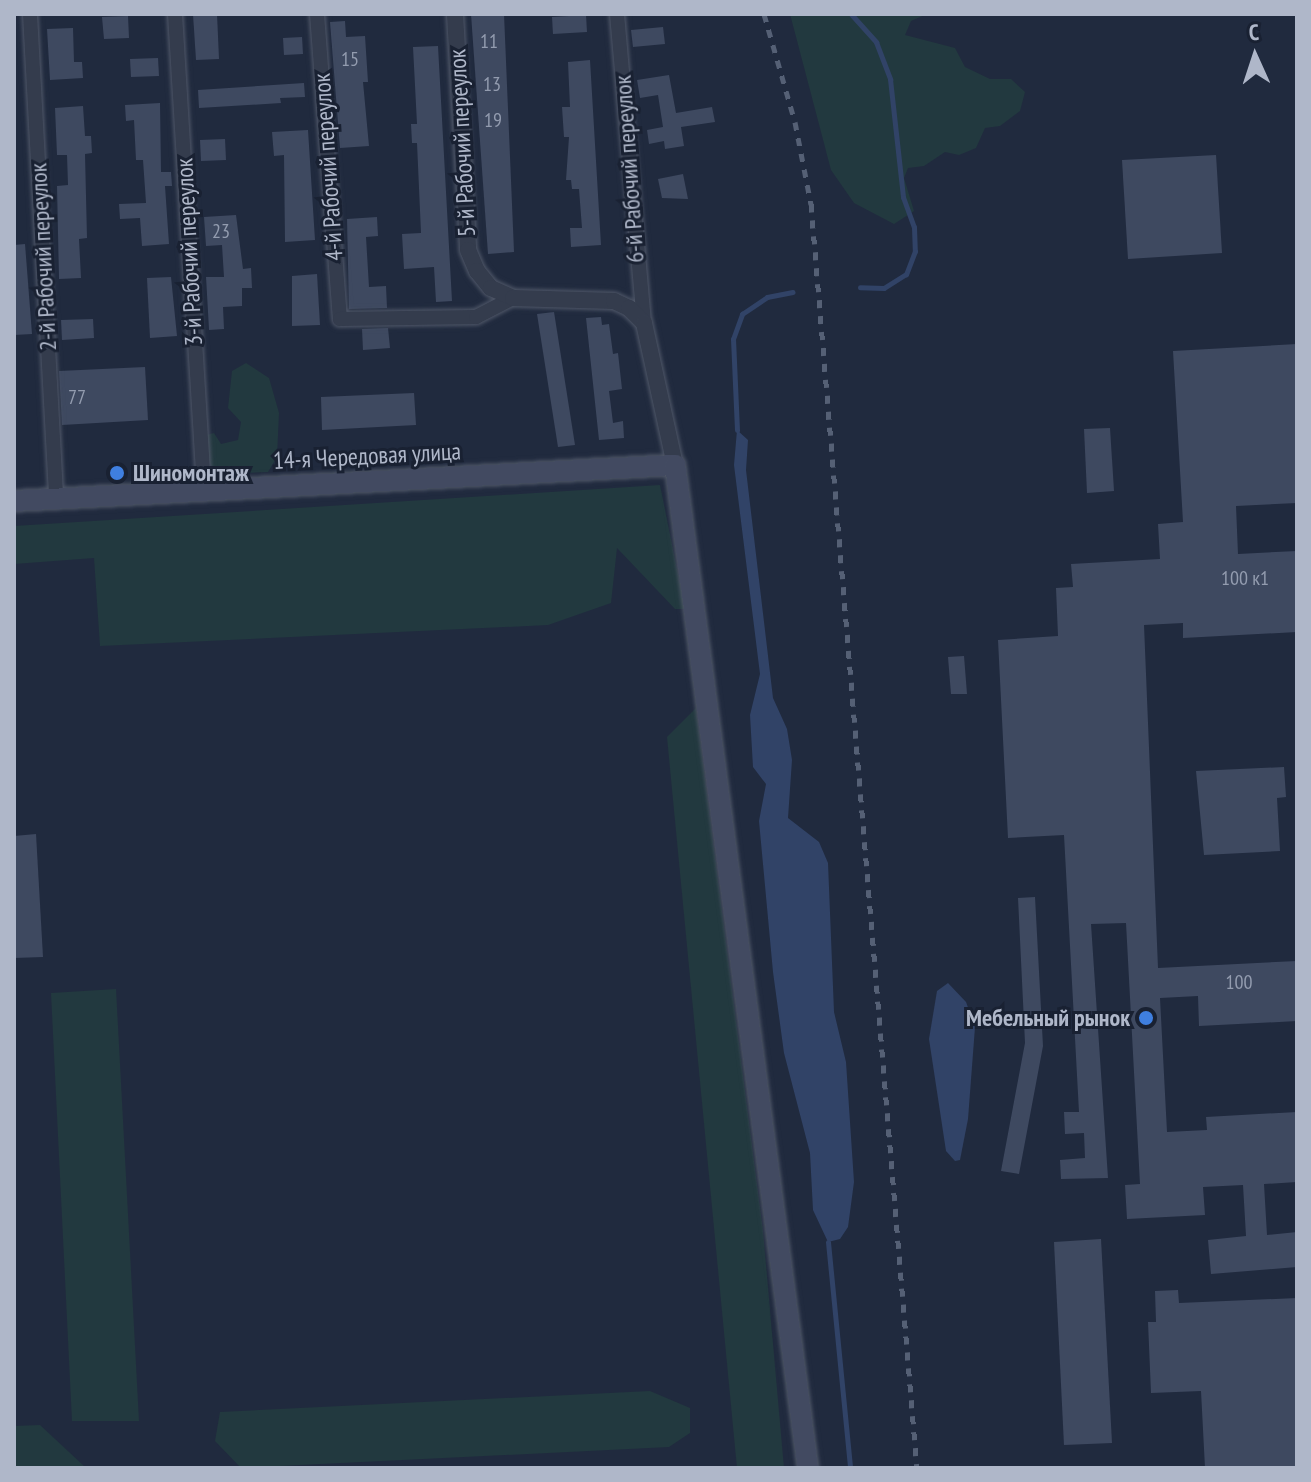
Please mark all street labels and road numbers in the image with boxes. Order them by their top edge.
street label: 5-й Рабочий переулок [443,48,481,238]
street label: 4-й Рабочий переулок [307,72,349,262]
street label: 6-й Рабочий переулок [608,74,650,264]
street label: 3-й Рабочий переулок [170,157,208,347]
street label: 2-й Рабочий переулок [24,162,62,352]
street label: 14-я Чередовая улица [272,437,462,475]

